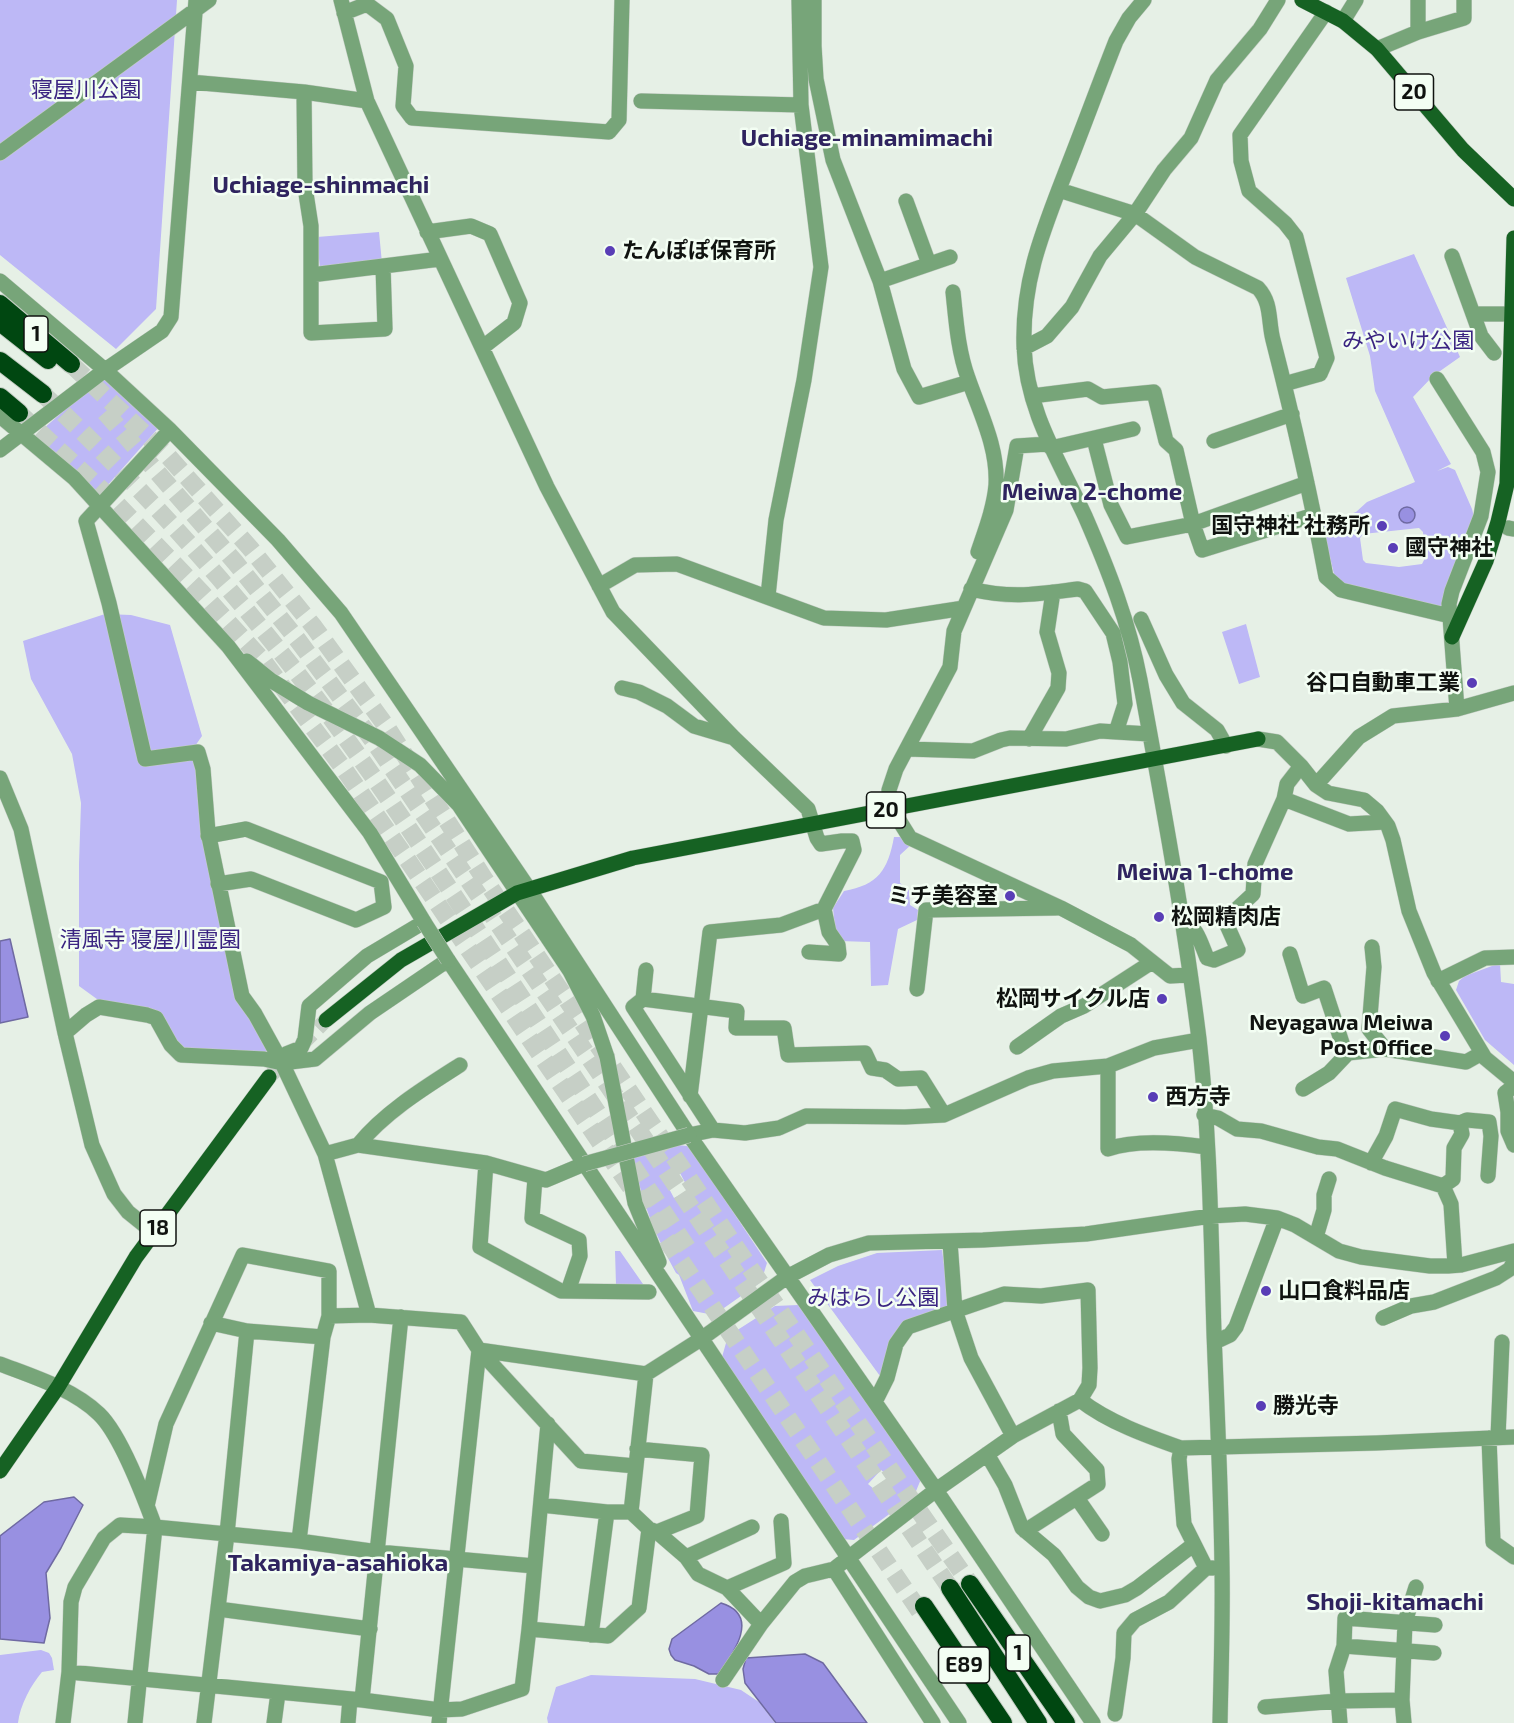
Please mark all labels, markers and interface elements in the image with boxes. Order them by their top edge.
road number: 20 [1394,74,1434,110]
park label: 寝屋川公園 [31,77,141,103]
district label: Uchiage-minamimachi [741,124,993,152]
district label: Uchiage-shinmachi [213,171,429,199]
place label: たんぽぽ保育所 [622,238,776,264]
marker: たんぽぽ保育所 [603,244,617,258]
road number: 1 [24,316,48,352]
park label: みやいけ公園 [1342,328,1474,354]
district label: Meiwa 2-chome [1002,478,1182,506]
place label: 国守神社 社務所 [1211,513,1370,539]
marker: 国守神社 社務所 [1375,519,1389,533]
place label: 國守神社 [1405,535,1493,561]
marker: 國守神社 [1386,541,1400,555]
place label: 谷口自動車工業 [1306,670,1460,696]
marker: 谷口自動車工業 [1465,676,1479,690]
road number: 20 [866,792,906,828]
district label: Meiwa 1-chome [1116,858,1294,886]
place label: ミチ美容室 [888,883,998,909]
marker: ミチ美容室 [1003,889,1017,903]
place label: 松岡精肉店 [1171,904,1281,930]
marker: 松岡精肉店 [1152,910,1166,924]
park label: 清風寺 寝屋川霊園 [60,927,240,953]
place label: 松岡サイクル店 [996,986,1150,1012]
marker: 松岡サイクル店 [1155,992,1169,1006]
place label: Neyagawa Meiwa Post Office [1249,1010,1433,1062]
marker: Neyagawa Meiwa Post Office [1438,1029,1452,1043]
place label: 西方寺 [1165,1084,1231,1110]
marker: 西方寺 [1146,1090,1160,1104]
road number: 18 [140,1210,176,1246]
place label: 山口食料品店 [1278,1278,1410,1304]
marker: 山口食料品店 [1259,1284,1273,1298]
park label: みはらし公園 [807,1285,939,1311]
place label: 勝光寺 [1273,1393,1339,1419]
marker: 勝光寺 [1254,1399,1268,1413]
district label: Takamiya-asahioka [228,1549,448,1577]
district label: Shoji-kitamachi [1306,1588,1484,1616]
road number: 1 [1006,1635,1030,1671]
road number: E89 [938,1647,990,1683]

